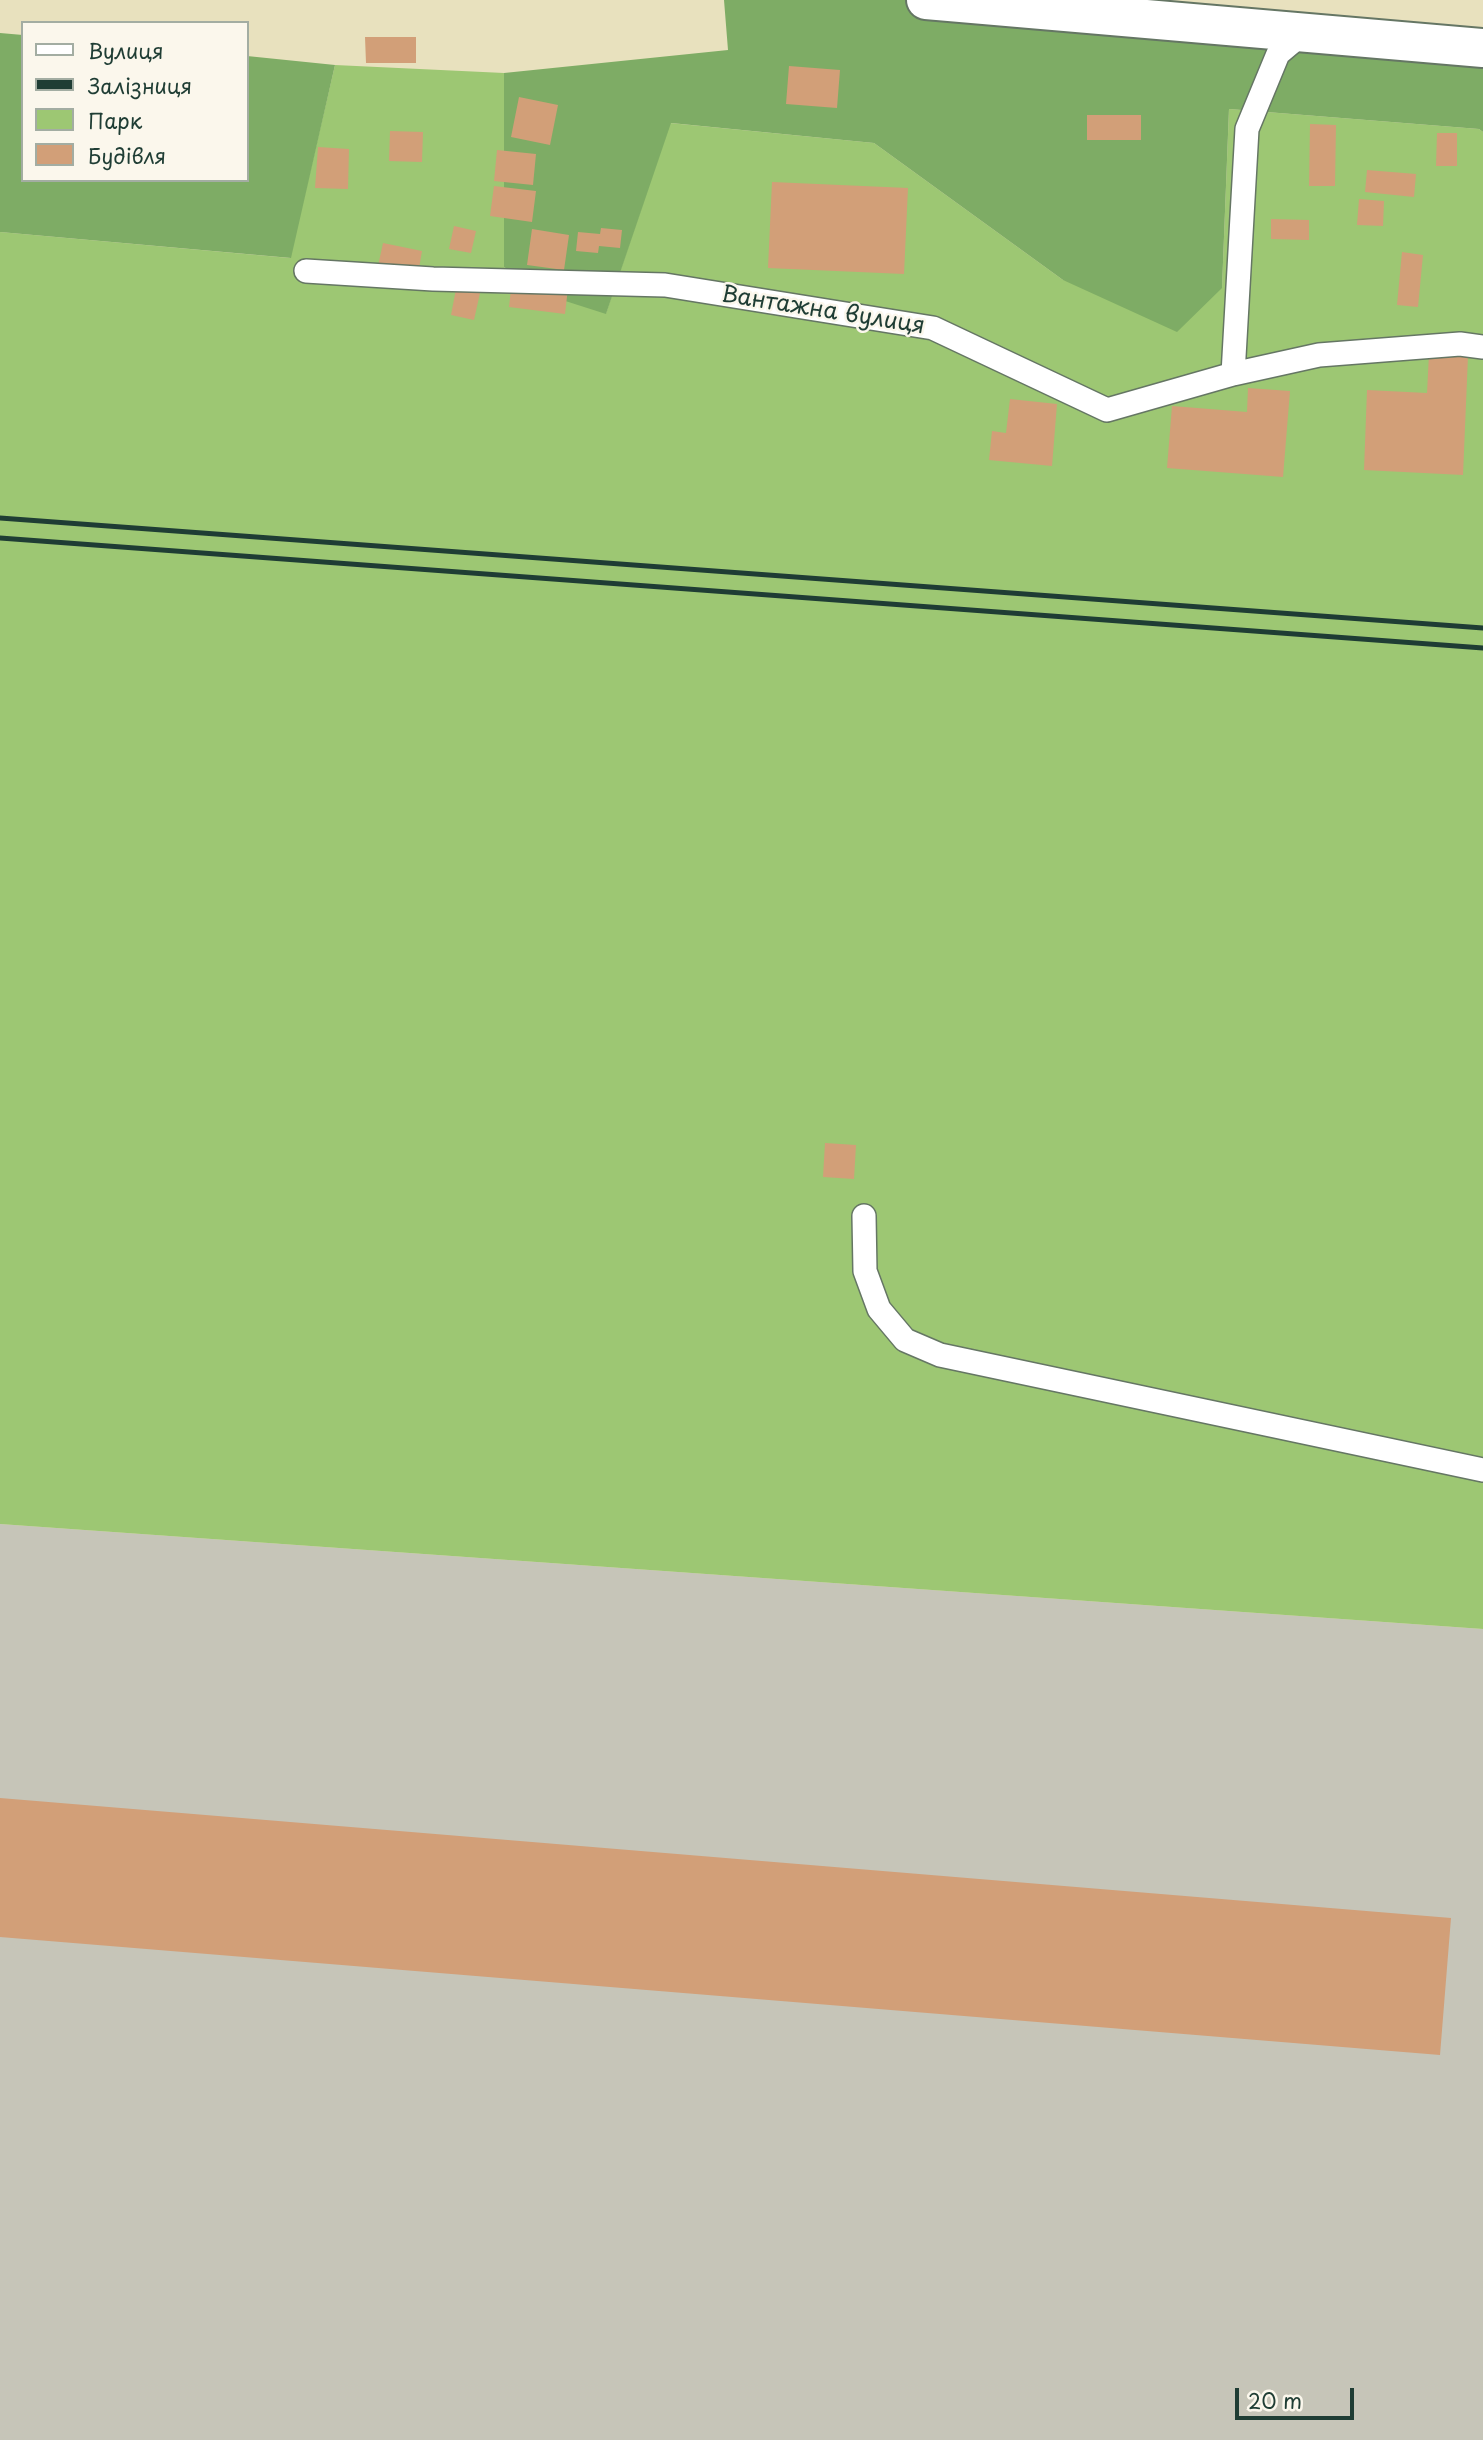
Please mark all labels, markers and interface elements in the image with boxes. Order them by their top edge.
legend [21,21,248,182]
text: Вулиця [88,34,164,66]
text: Залізниця [88,69,192,101]
text: Парк [88,104,142,136]
text: Будівля [88,139,166,171]
street label: Вантажна вулиця [719,281,927,341]
scale bar [1238,2374,1357,2418]
text: 20 m [1248,2384,1302,2416]

